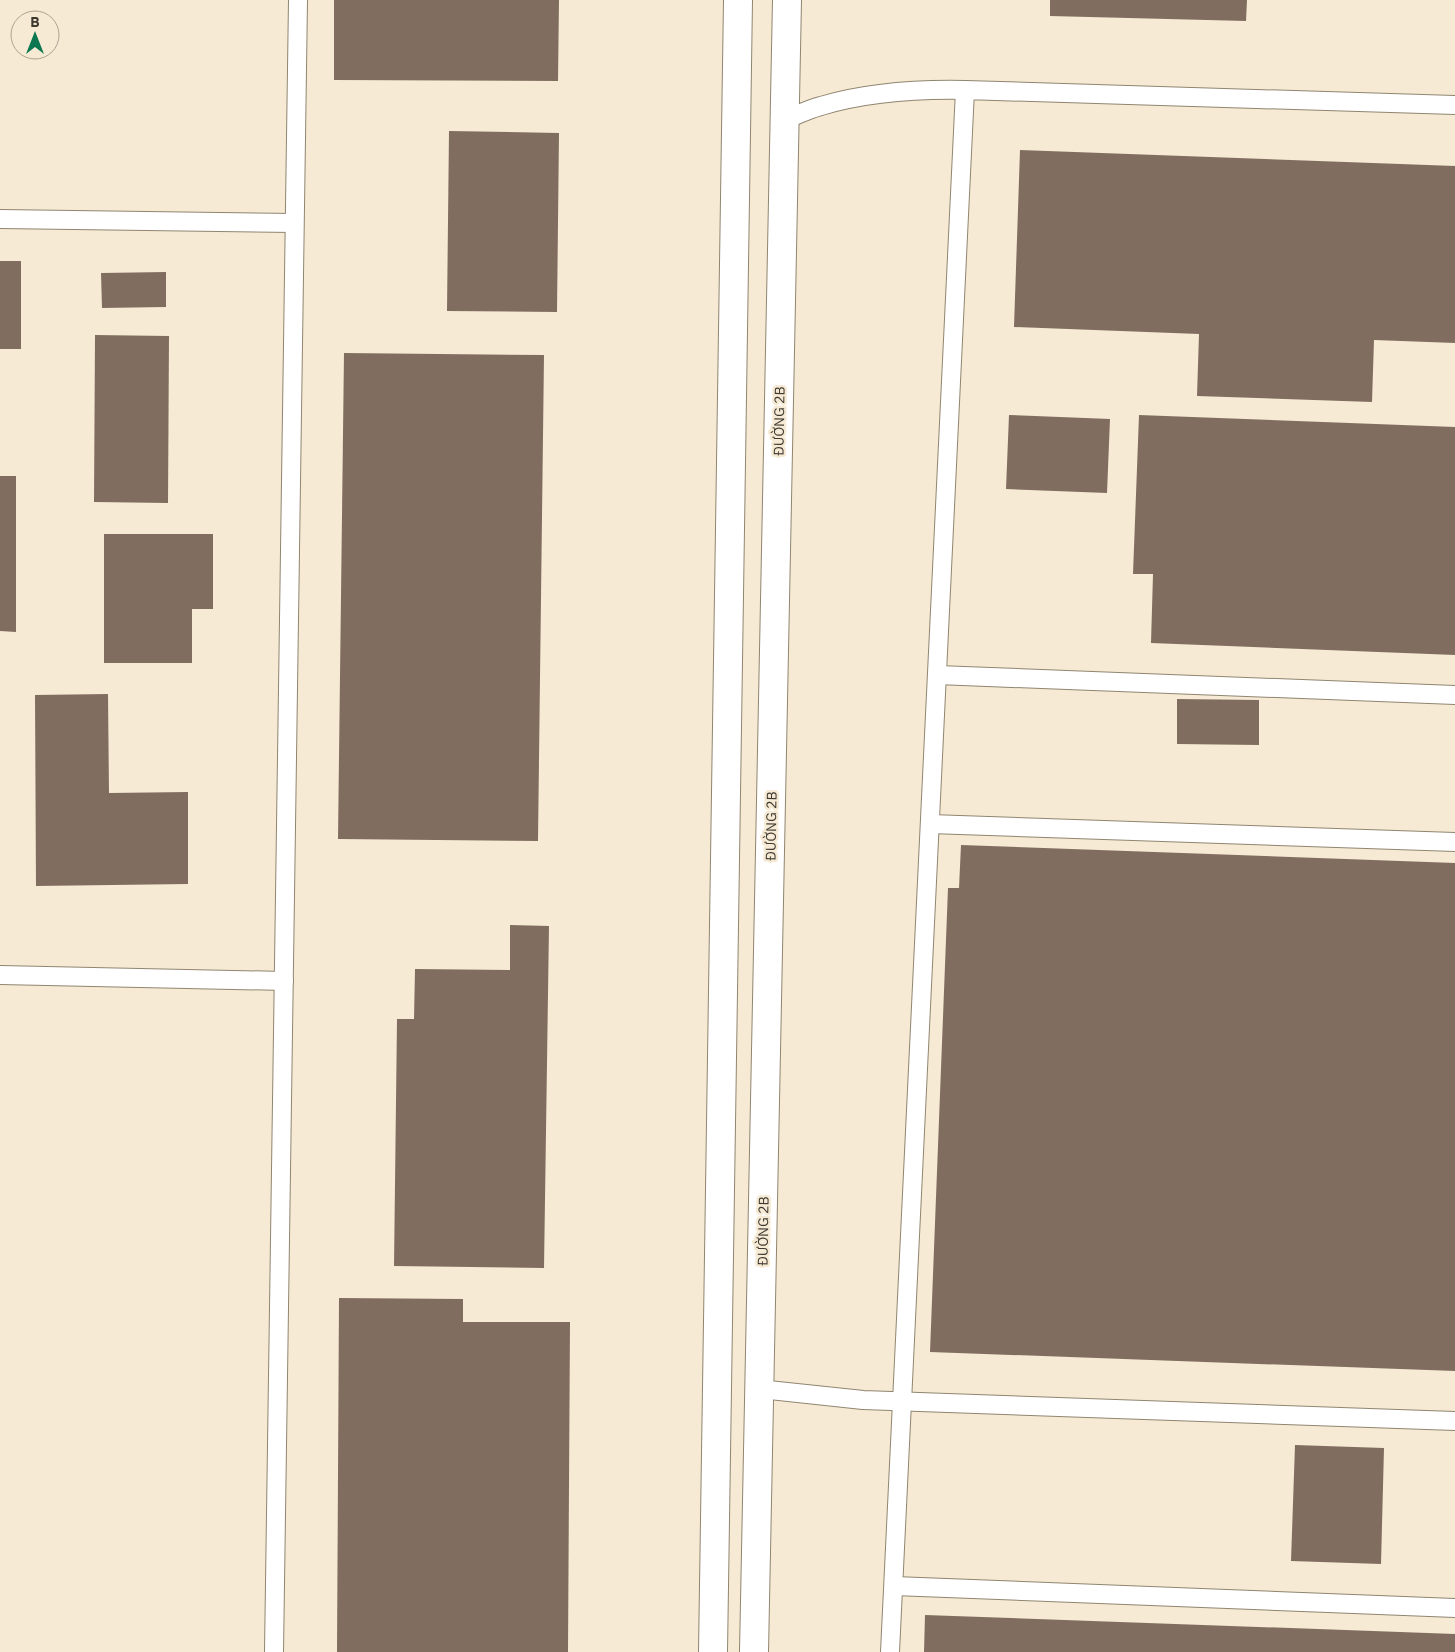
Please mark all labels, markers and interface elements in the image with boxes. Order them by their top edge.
north arrow [10,10,60,60]
text: B [30,13,40,31]
street label: ĐƯỜNG 2B [768,386,789,456]
street label: ĐƯỜNG 2B [760,791,781,861]
street label: ĐƯỜNG 2B [752,1196,773,1266]

